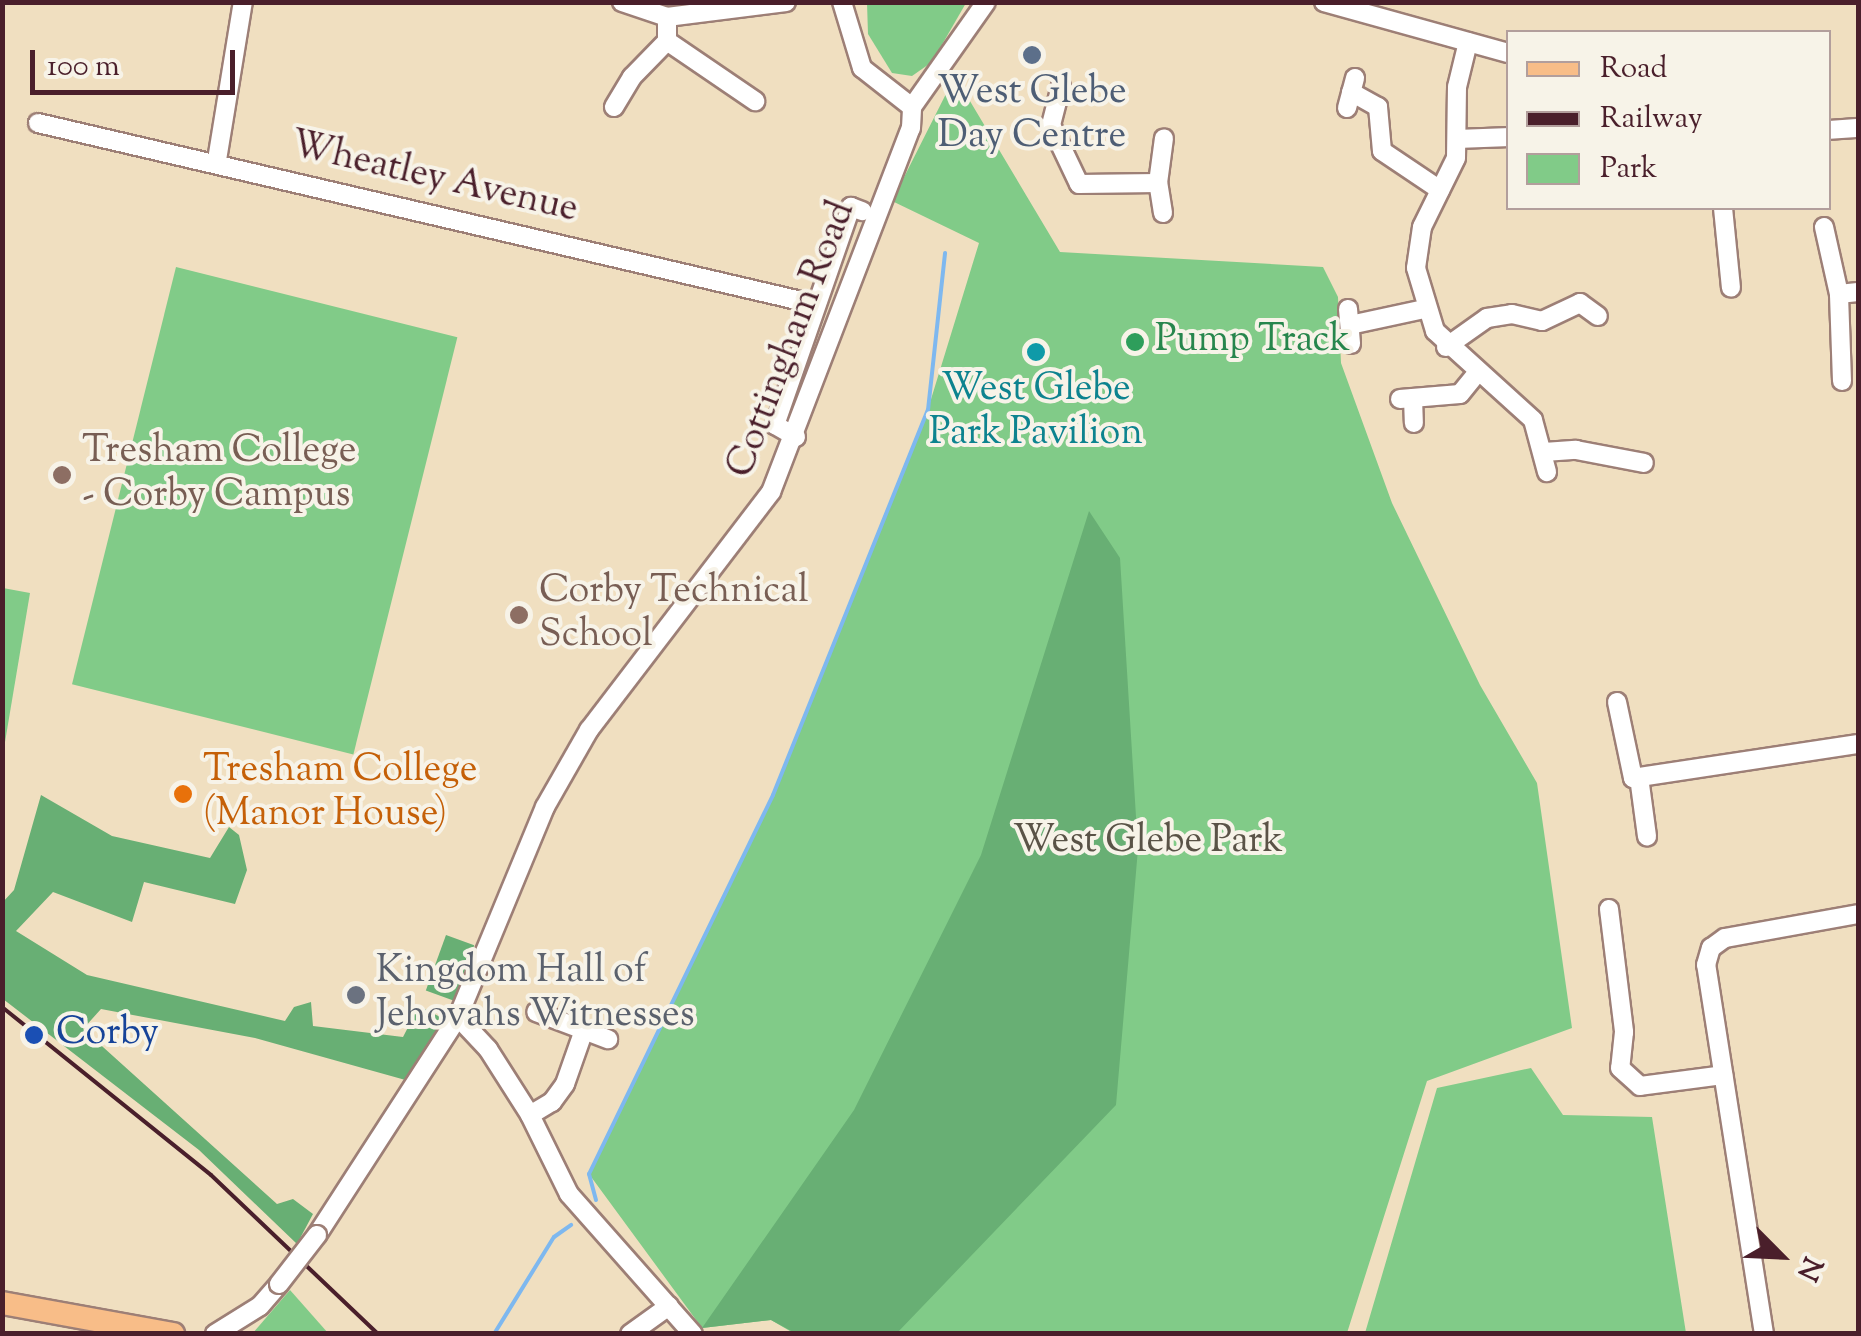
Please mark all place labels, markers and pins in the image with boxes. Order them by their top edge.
marker: West Glebe Day Centre [1021,44,1043,66]
place label: West Glebe Day Centre [937,71,1127,160]
place label: Pump Track [1155,319,1350,365]
marker: Pump Track [1124,331,1146,353]
marker: West Glebe Park Pavilion [1025,341,1047,363]
place label: West Glebe Park Pavilion [929,368,1143,458]
place label: Tresham College - Corby Campus [82,430,356,520]
marker: Tresham College - Corby Campus [51,464,73,486]
place label: Corby Technical School [539,570,809,659]
marker: Corby Technical School [508,604,530,626]
place label: Tresham College (Manor House) [203,749,477,838]
marker: Tresham College (Manor House) [172,783,194,805]
place label: Kingdom Hall of Jehovahs Witnesses [376,950,695,1040]
marker: Kingdom Hall of Jehovahs Witnesses [345,984,367,1006]
place label: Corby [56,1012,159,1058]
marker: Corby [21,1022,47,1048]

